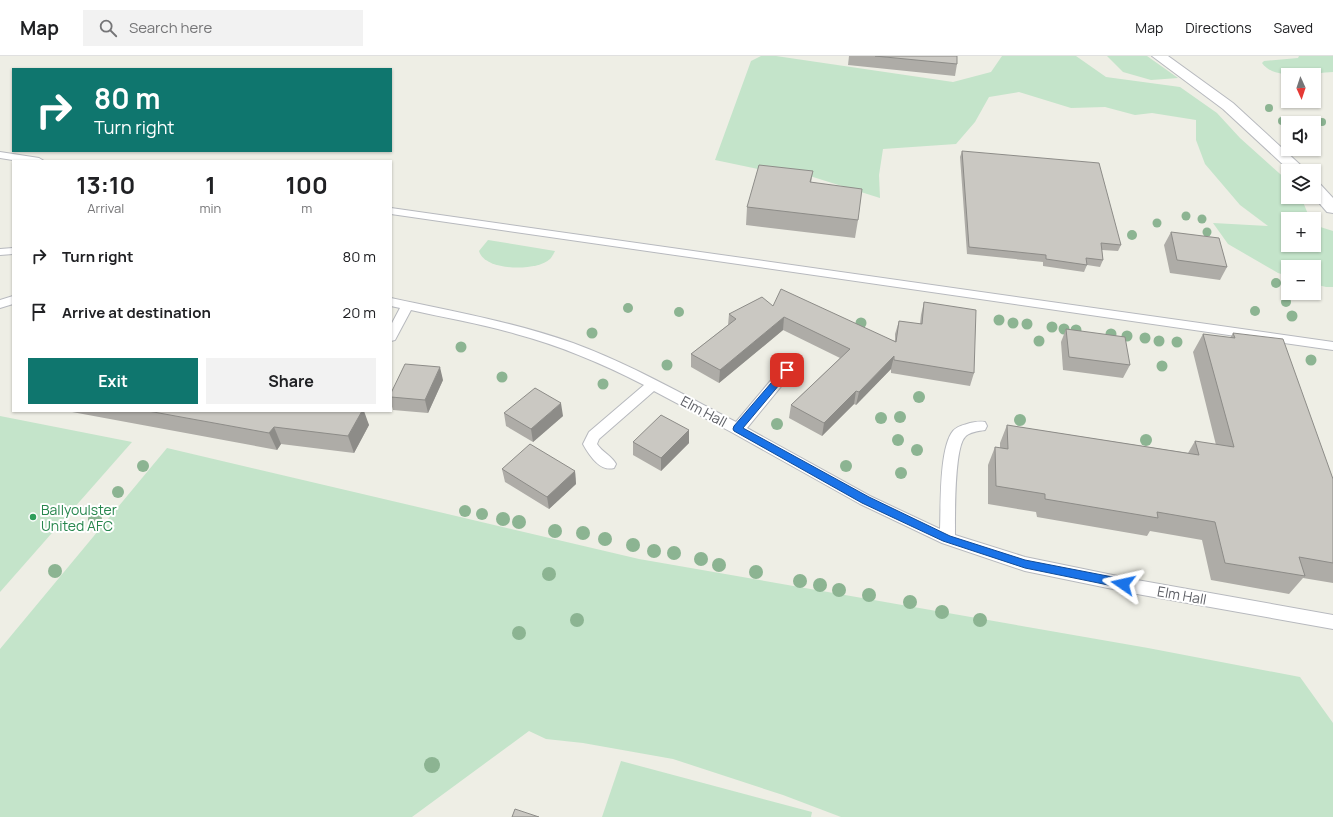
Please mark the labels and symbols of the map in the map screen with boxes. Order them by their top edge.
north arrow [1281,68,1321,108]
pin [770,353,804,387]
street label: Elm Hall [678,391,730,431]
place label: Ballyoulster United AFC [41,500,117,535]
marker: Ballyoulster United AFC [28,512,38,522]
position arrow [1102,563,1144,605]
street label: Elm Hall [1156,581,1208,609]

